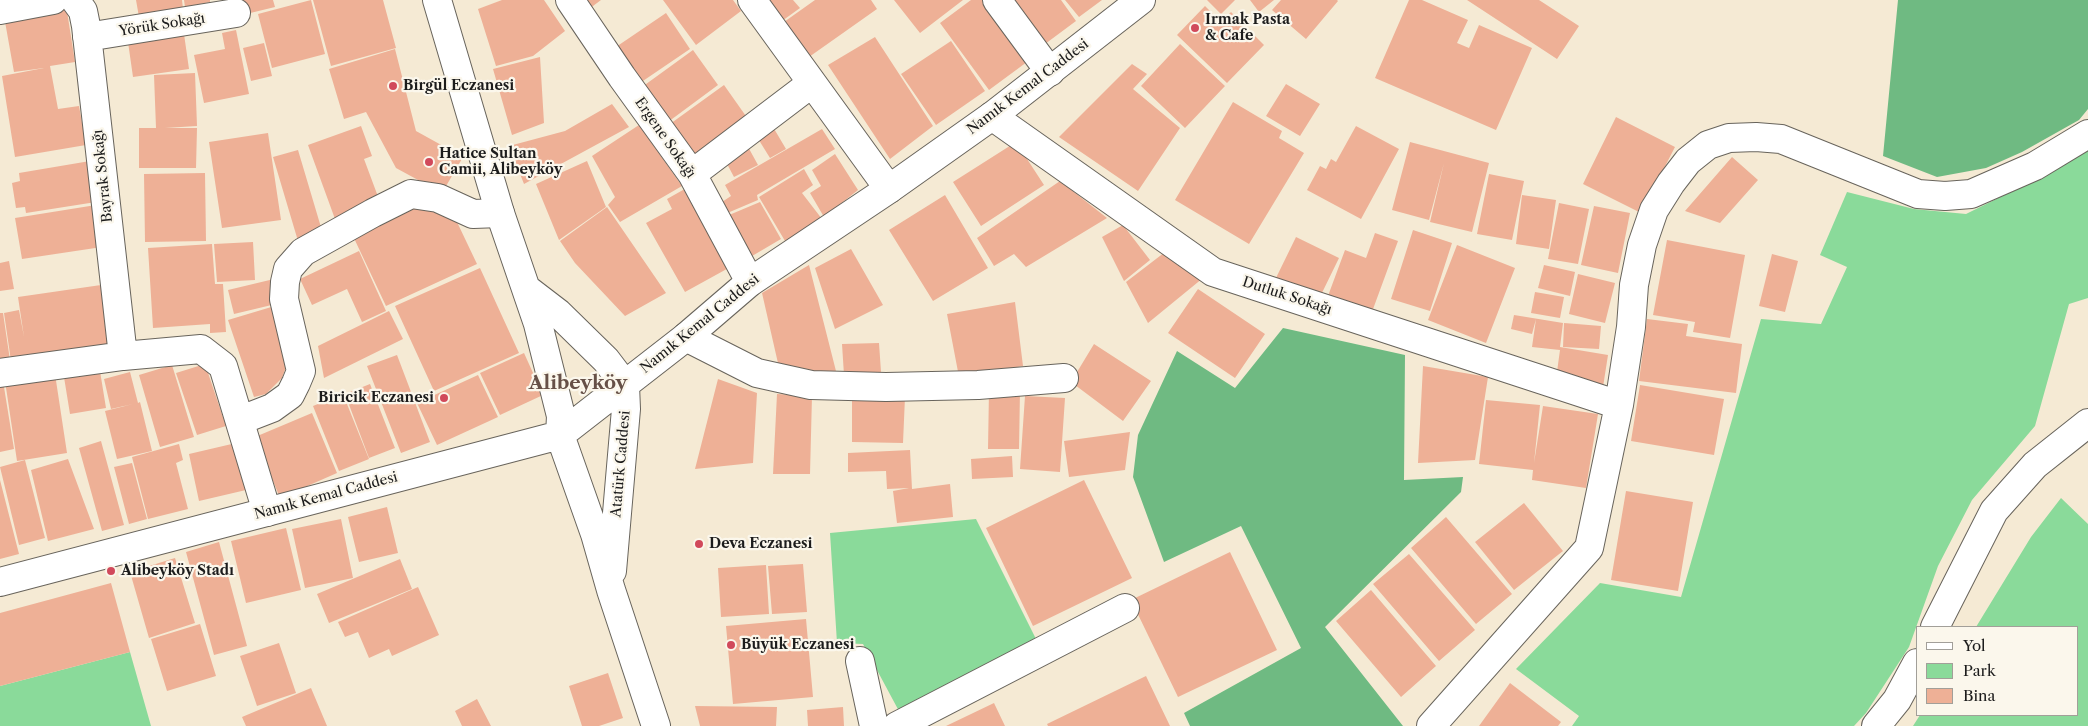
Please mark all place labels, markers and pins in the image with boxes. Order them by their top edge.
place label: Irmak Pasta & Cafe [1205,12,1290,44]
marker: Irmak Pasta & Cafe [1189,22,1201,34]
place label: Birgül Eczanesi [403,78,514,94]
marker: Birgül Eczanesi [387,80,399,92]
place label: Hatice Sultan Camii, Alibeyköy [439,146,562,178]
marker: Hatice Sultan Camii, Alibeyköy [423,156,435,168]
place label: Biricik Eczanesi [318,390,434,406]
marker: Biricik Eczanesi [438,392,450,404]
place label: Deva Eczanesi [709,536,813,552]
marker: Deva Eczanesi [693,538,705,550]
place label: Alibeyköy Stadı [121,563,234,579]
marker: Alibeyköy Stadı [105,565,117,577]
place label: Büyük Eczanesi [741,637,854,653]
marker: Büyük Eczanesi [725,639,737,651]

